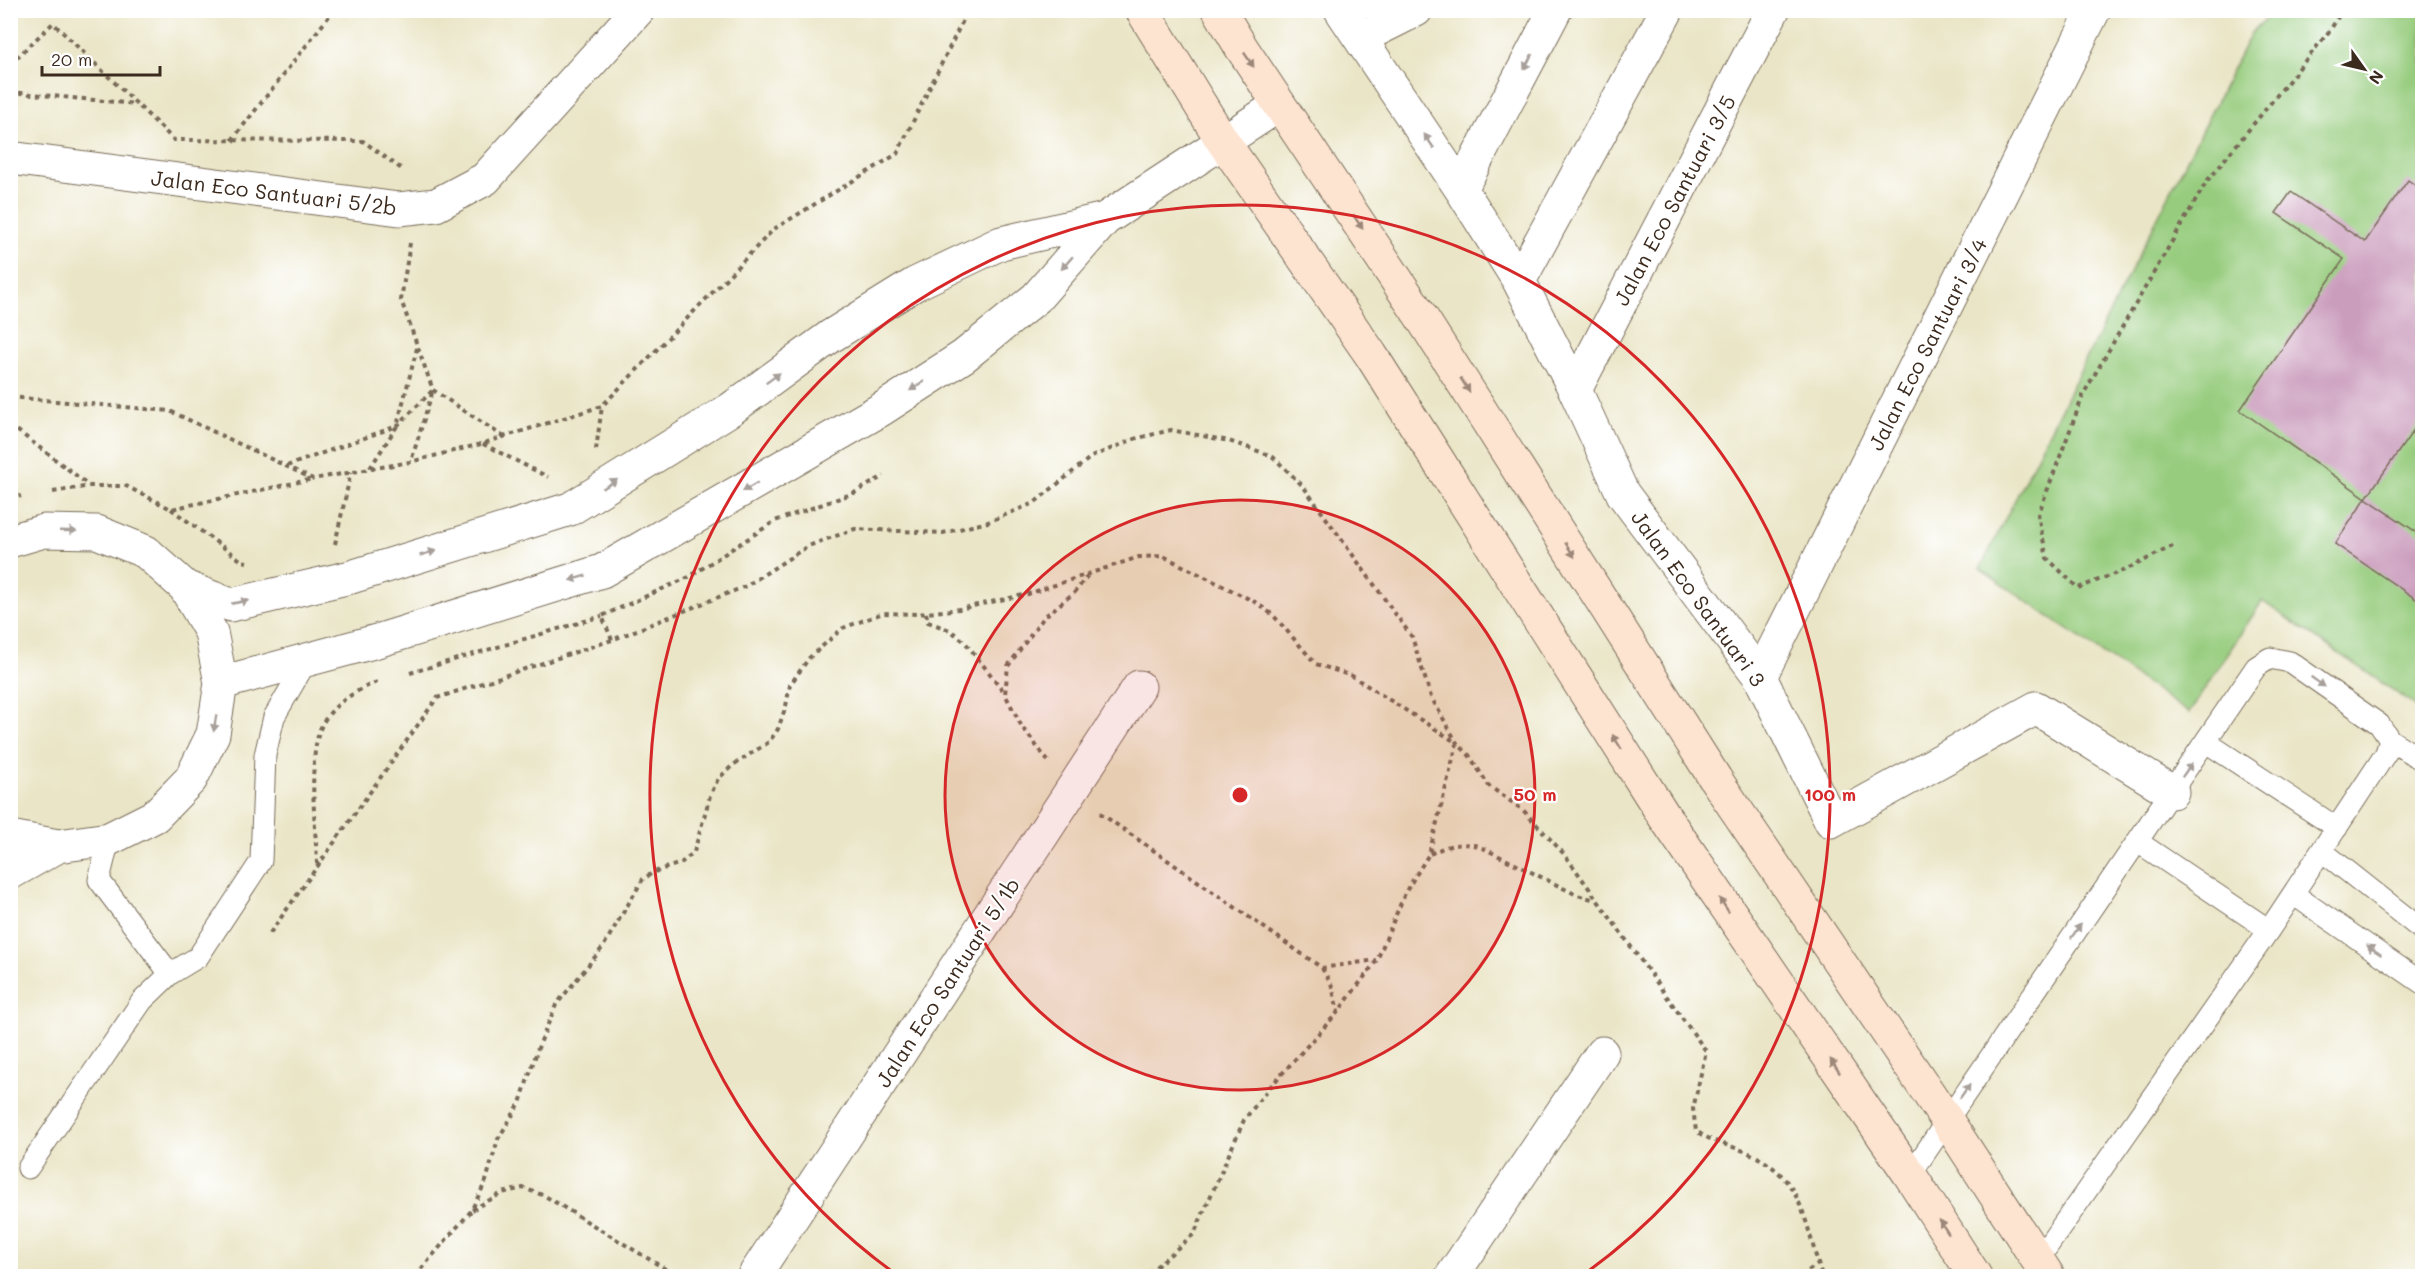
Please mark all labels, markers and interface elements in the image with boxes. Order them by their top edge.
scale bar [42,39,160,77]
north arrow [2334,39,2394,99]
text: 20 m [51,47,92,71]
one-way arrow [1244,52,1255,68]
one-way arrow [1523,54,1533,71]
text: N [2365,67,2389,89]
street label: Jalan Eco Santuari 3/5 [1607,90,1741,310]
one-way arrow [1423,133,1434,149]
street label: Jalan Eco Santuari 5/2b [150,164,398,220]
one-way arrow [1352,214,1364,230]
street label: Jalan Eco Santuari 3/4 [1862,233,1993,455]
one-way arrow [1061,255,1074,270]
one-way arrow [766,373,781,385]
one-way arrow [1459,377,1470,393]
one-way arrow [909,381,925,392]
one-way arrow [602,479,618,490]
one-way arrow [741,481,758,491]
street label: Jalan Eco Santuari 3 [1626,505,1772,691]
one-way arrow [58,527,77,536]
one-way arrow [1564,542,1575,558]
one-way arrow [419,548,437,557]
one-way arrow [569,574,587,583]
one-way arrow [231,597,250,606]
one-way arrow [2309,676,2326,687]
one-way arrow [211,714,220,733]
one-way arrow [1611,734,1622,751]
one-way arrow [2181,762,2192,778]
text: 50 m [1514,782,1556,806]
text: 100 m [1804,782,1856,806]
centre of rings [1230,785,1250,805]
street label: Jalan Eco Santuari 5/1b [869,872,1025,1092]
one-way arrow [1719,897,1730,913]
one-way arrow [2071,922,2082,939]
one-way arrow [2366,945,2382,956]
one-way arrow [1829,1058,1841,1074]
one-way arrow [1959,1083,1970,1099]
one-way arrow [1938,1219,1949,1236]

